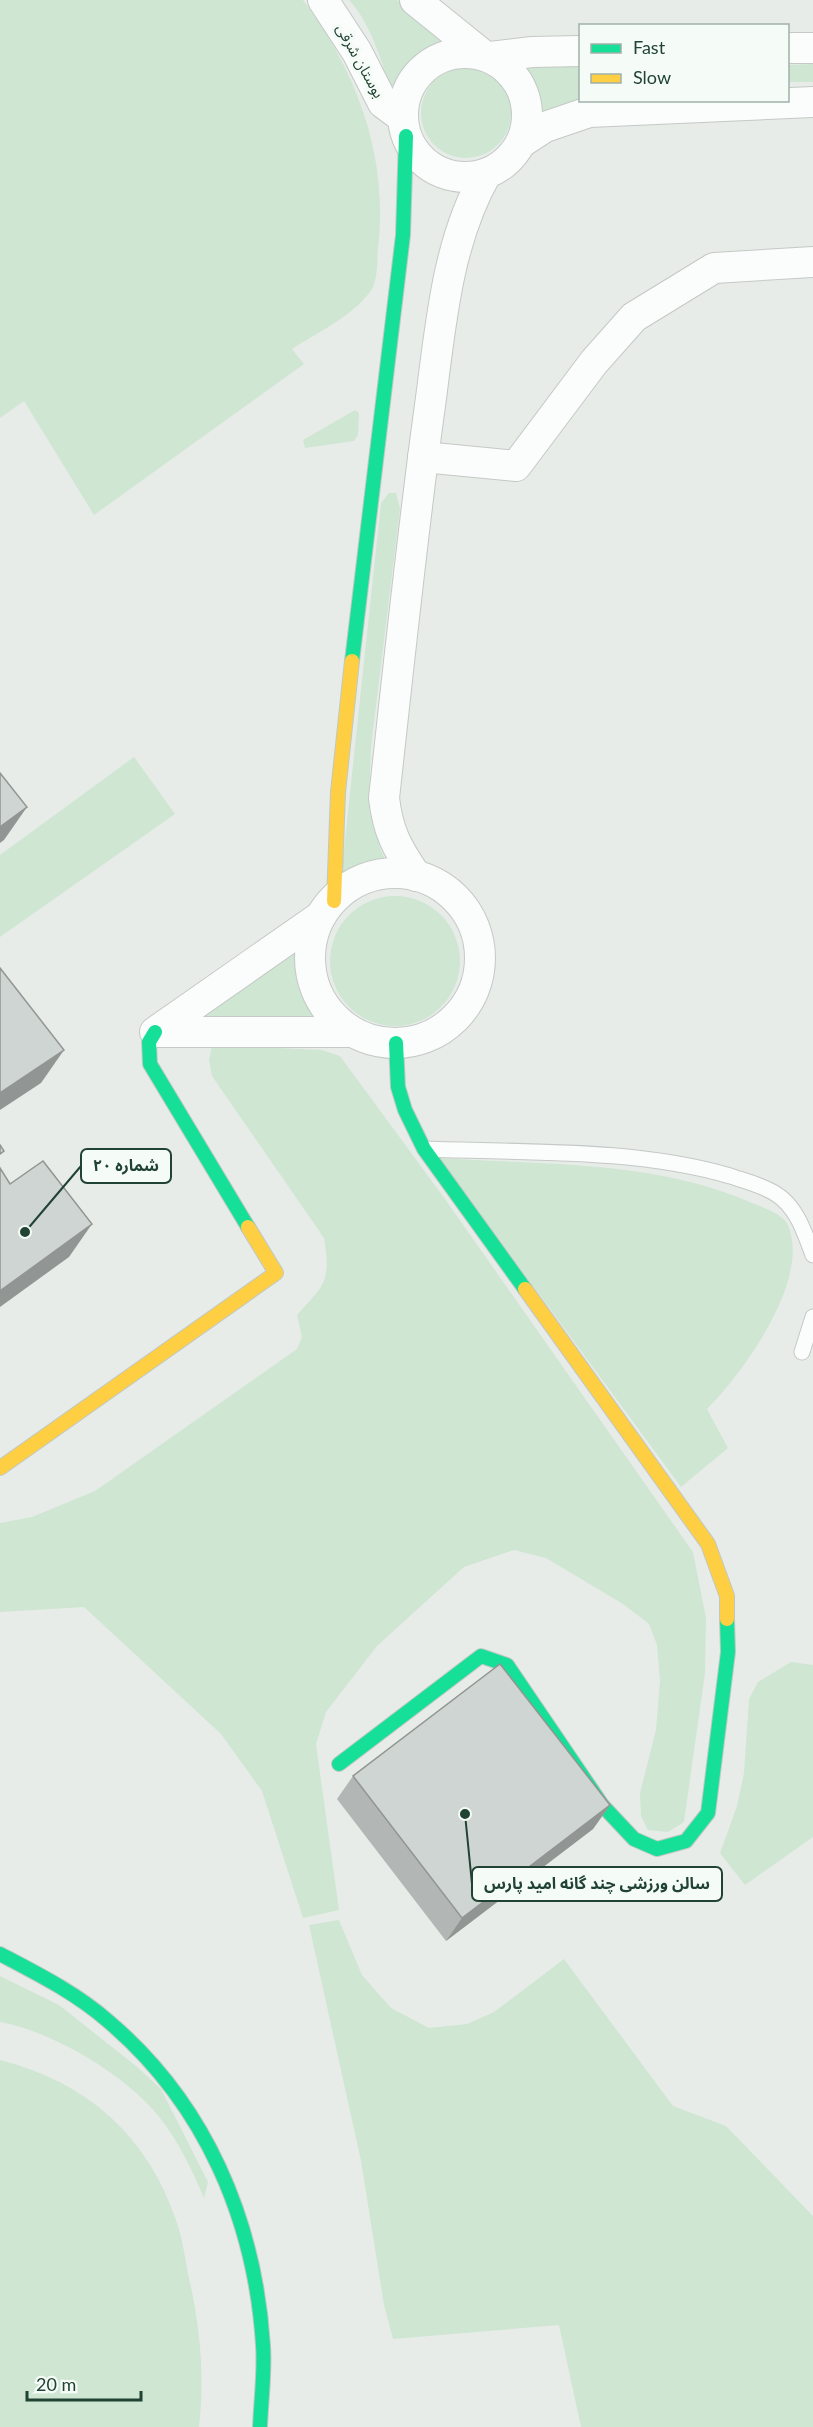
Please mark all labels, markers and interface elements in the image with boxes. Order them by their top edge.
street label: بوستان شرقی [332,20,389,101]
legend [579,24,789,102]
text: Fast [633,36,666,58]
text: Slow [633,66,671,88]
callout: شماره ۲۰ [81,1149,171,1183]
text: شماره ۲۰ [93,1155,159,1175]
callout: سالن ورزشی چند گانه امید پارس [472,1867,722,1901]
text: سالن ورزشی چند گانه امید پارس [484,1873,710,1894]
scale bar [27,2364,141,2402]
text: 20 m [36,2373,76,2395]

